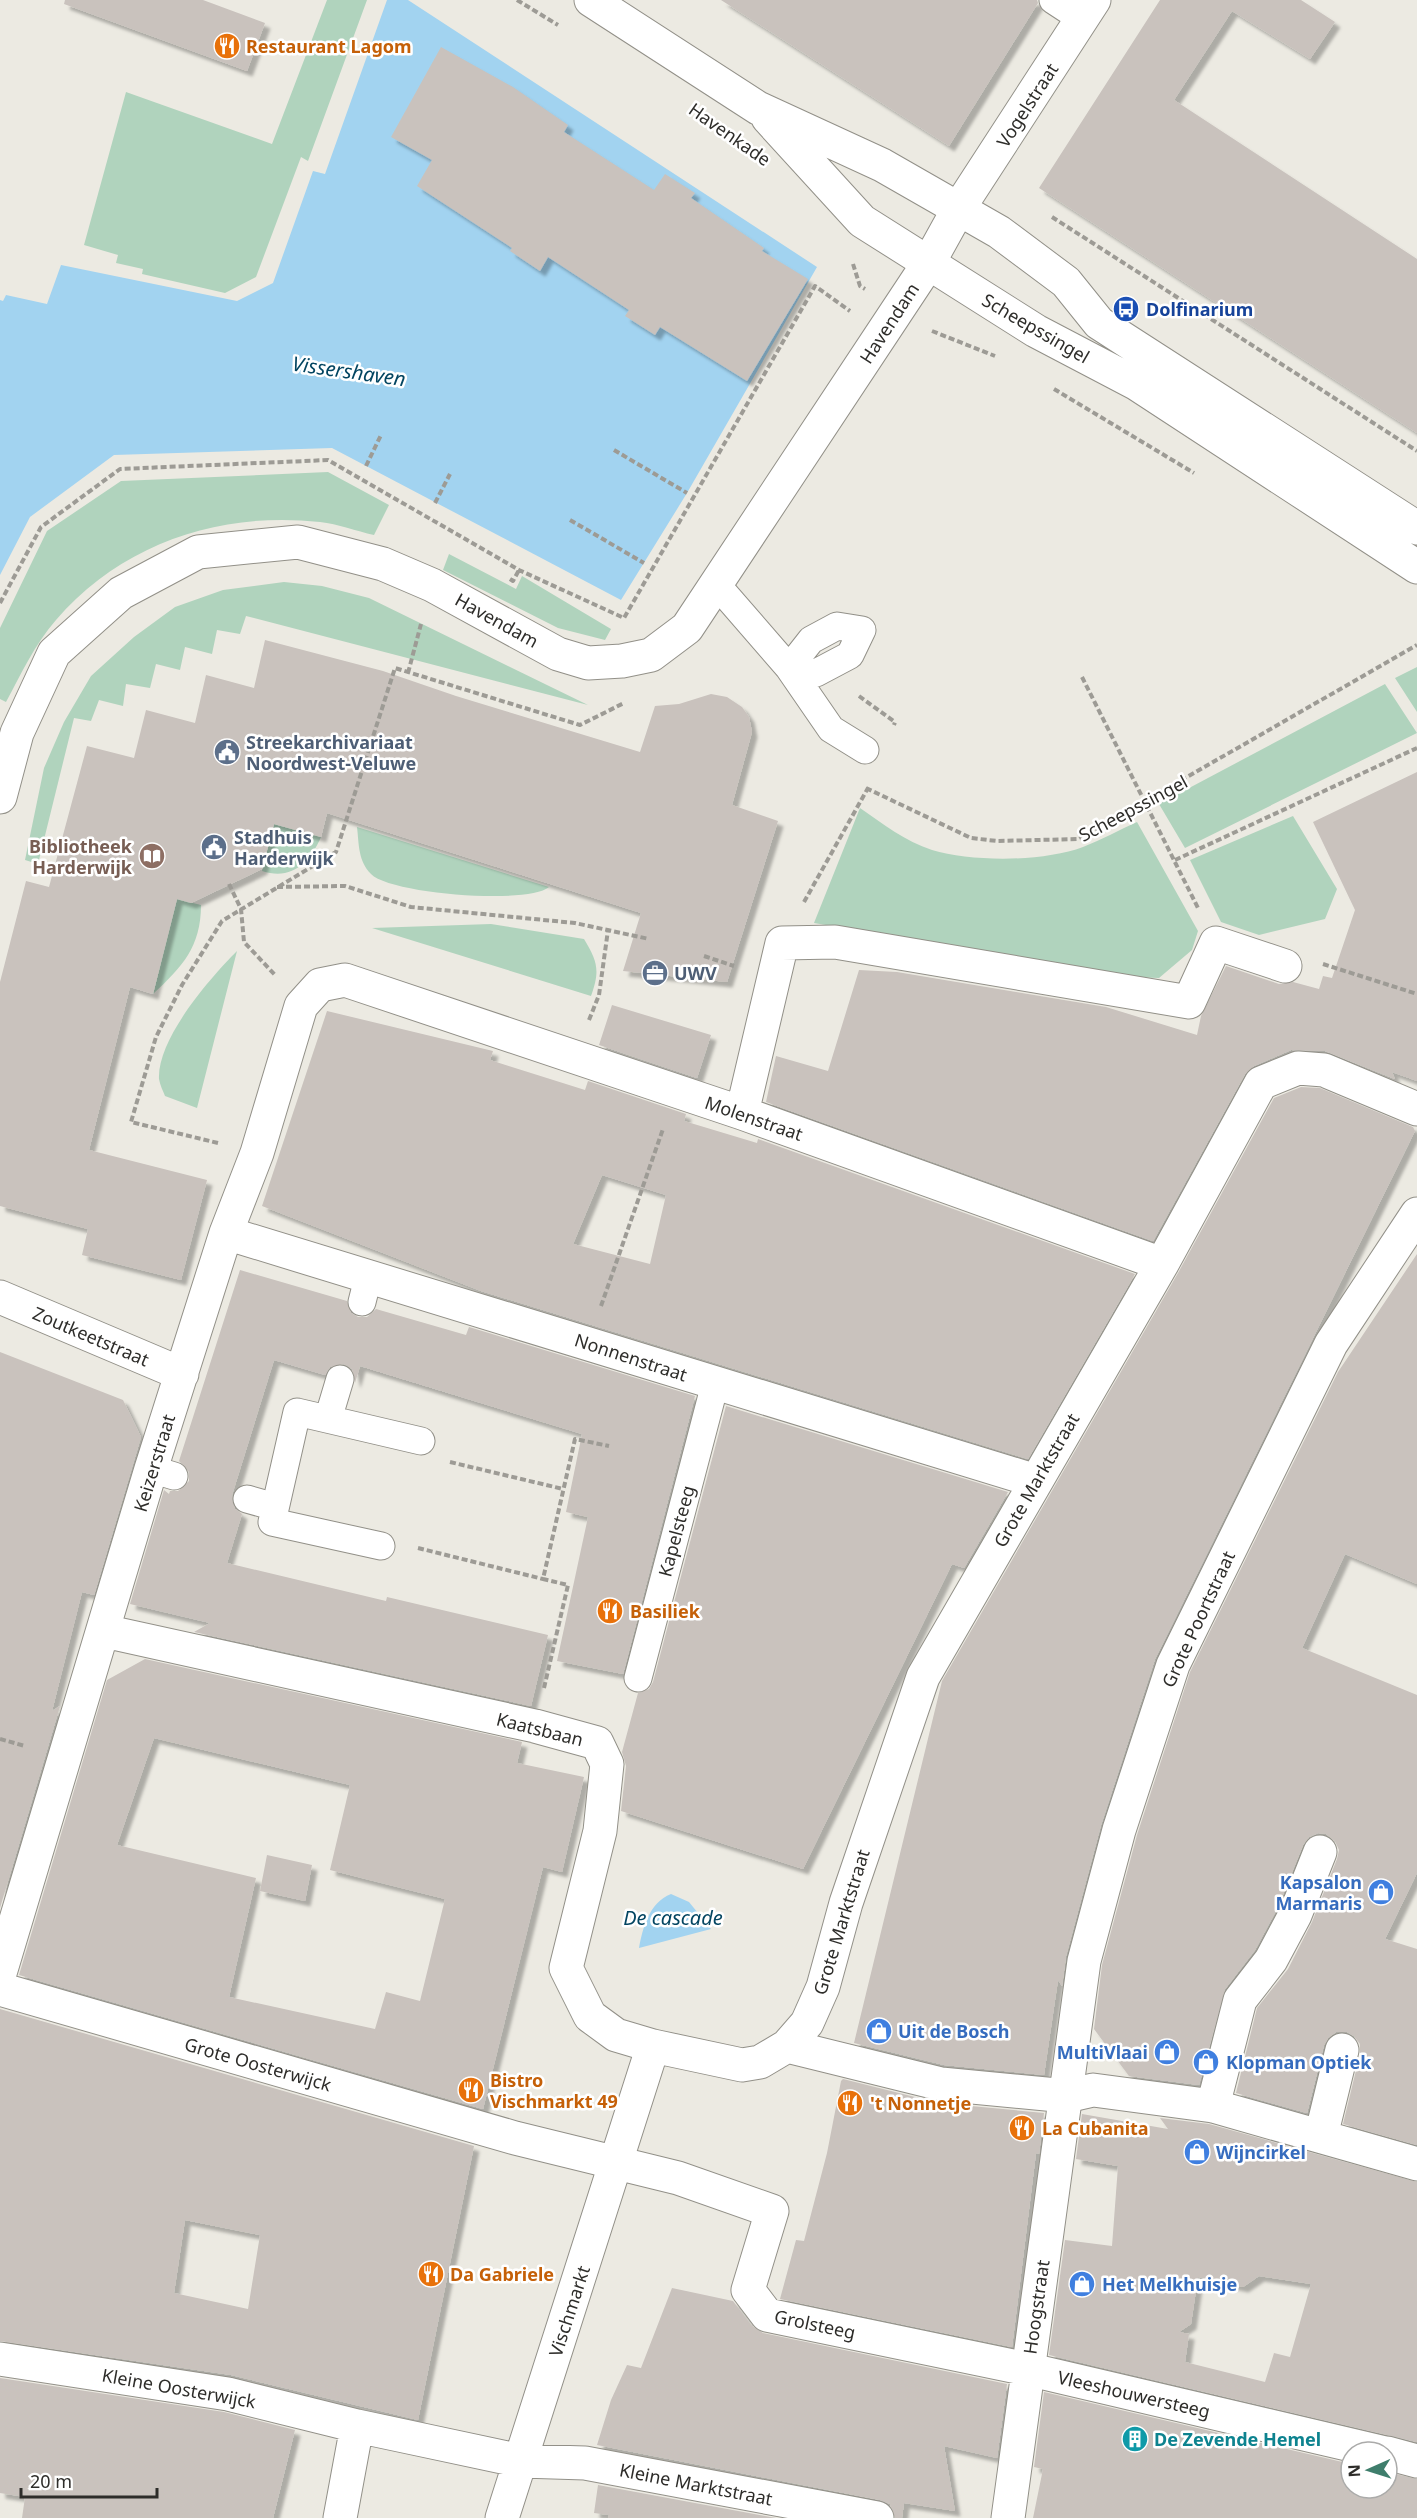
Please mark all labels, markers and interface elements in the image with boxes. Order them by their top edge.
restaurant icon: Restaurant Lagom [212,31,242,61]
place label: Restaurant Lagom [246,34,412,58]
street label: Vogelstraat [991,58,1064,152]
street label: Havenkade [684,97,776,171]
street label: Havendam [854,278,924,368]
street label: Scheepssingel [978,288,1094,368]
bus stop icon: Dolfinarium [1111,294,1141,324]
place label: Dolfinarium [1146,297,1253,321]
water label: Vissershaven [291,350,407,392]
street label: Havendam [451,587,543,653]
place label: Streekarchivariaat Noordwest-Veluwe [246,730,416,775]
public building icon: Streekarchivariaat Noordwest-Veluwe [212,737,242,767]
street label: Scheepssingel [1074,769,1192,847]
place label: Stadhuis Harderwijk [234,825,335,870]
public building icon: Stadhuis Harderwijk [199,832,229,862]
place label: Bibliotheek Harderwijk [29,834,133,879]
library icon: Bibliotheek Harderwijk [137,841,167,871]
office icon: UWV [640,958,670,988]
place label: UWV [674,961,717,985]
street label: Molenstraat [702,1090,807,1146]
street label: Zoutkeetstraat [29,1301,153,1371]
street label: Nonnenstraat [572,1328,691,1387]
street label: Grote Marktstraat [988,1408,1084,1551]
street label: Keizerstraat [128,1411,180,1515]
street label: Kapelsteeg [652,1483,700,1579]
street label: Grote Poortstraat [1156,1546,1240,1691]
restaurant icon: Basiliek [595,1596,625,1626]
place label: Basiliek [630,1599,701,1623]
street label: Kaatsbaan [494,1707,586,1751]
street label: Grote Marktstraat [807,1846,875,1998]
place label: Kapsalon Marmaris [1275,1870,1362,1915]
shop icon: Kapsalon Marmaris [1366,1877,1396,1907]
water label: De cascade [623,1904,723,1931]
shop icon: Uit de Bosch [864,2016,894,2046]
place label: Uit de Bosch [898,2019,1010,2043]
street label: Grote Oosterwijck [182,2032,335,2097]
shop icon: MultiVlaai [1152,2037,1182,2067]
place label: MultiVlaai [1057,2040,1148,2064]
shop icon: Klopman Optiek [1191,2047,1221,2077]
place label: Klopman Optiek [1226,2050,1372,2074]
place label: Bistro Vischmarkt 49 [490,2068,618,2113]
restaurant icon: Bistro Vischmarkt 49 [456,2075,486,2105]
restaurant icon: 't Nonnetje [835,2088,865,2118]
place label: 't Nonnetje [870,2091,971,2115]
restaurant icon: La Cubanita [1007,2113,1037,2143]
place label: La Cubanita [1042,2116,1149,2140]
shop icon: Wijncirkel [1182,2137,1212,2167]
place label: Wijncirkel [1216,2140,1306,2164]
street label: Hoogstraat [1018,2258,1055,2356]
restaurant icon: Da Gabriele [416,2259,446,2289]
place label: Da Gabriele [450,2262,554,2286]
street label: Vischmarkt [543,2262,595,2360]
shop icon: Het Melkhuisje [1067,2269,1097,2299]
place label: Het Melkhuisje [1102,2272,1237,2296]
street label: Grolsteeg [772,2304,858,2344]
street label: Kleine Oosterwijck [100,2363,258,2413]
street label: Vleeshouwersteeg [1055,2365,1213,2423]
building icon: De Zevende Hemel [1120,2424,1150,2454]
place label: De Zevende Hemel [1154,2427,1321,2451]
north arrow [1339,2440,1399,2500]
street label: Kleine Marktstraat [617,2457,775,2511]
scale bar [21,2461,158,2499]
text: N [1343,2464,1365,2478]
text: 20 m [30,2469,72,2493]

